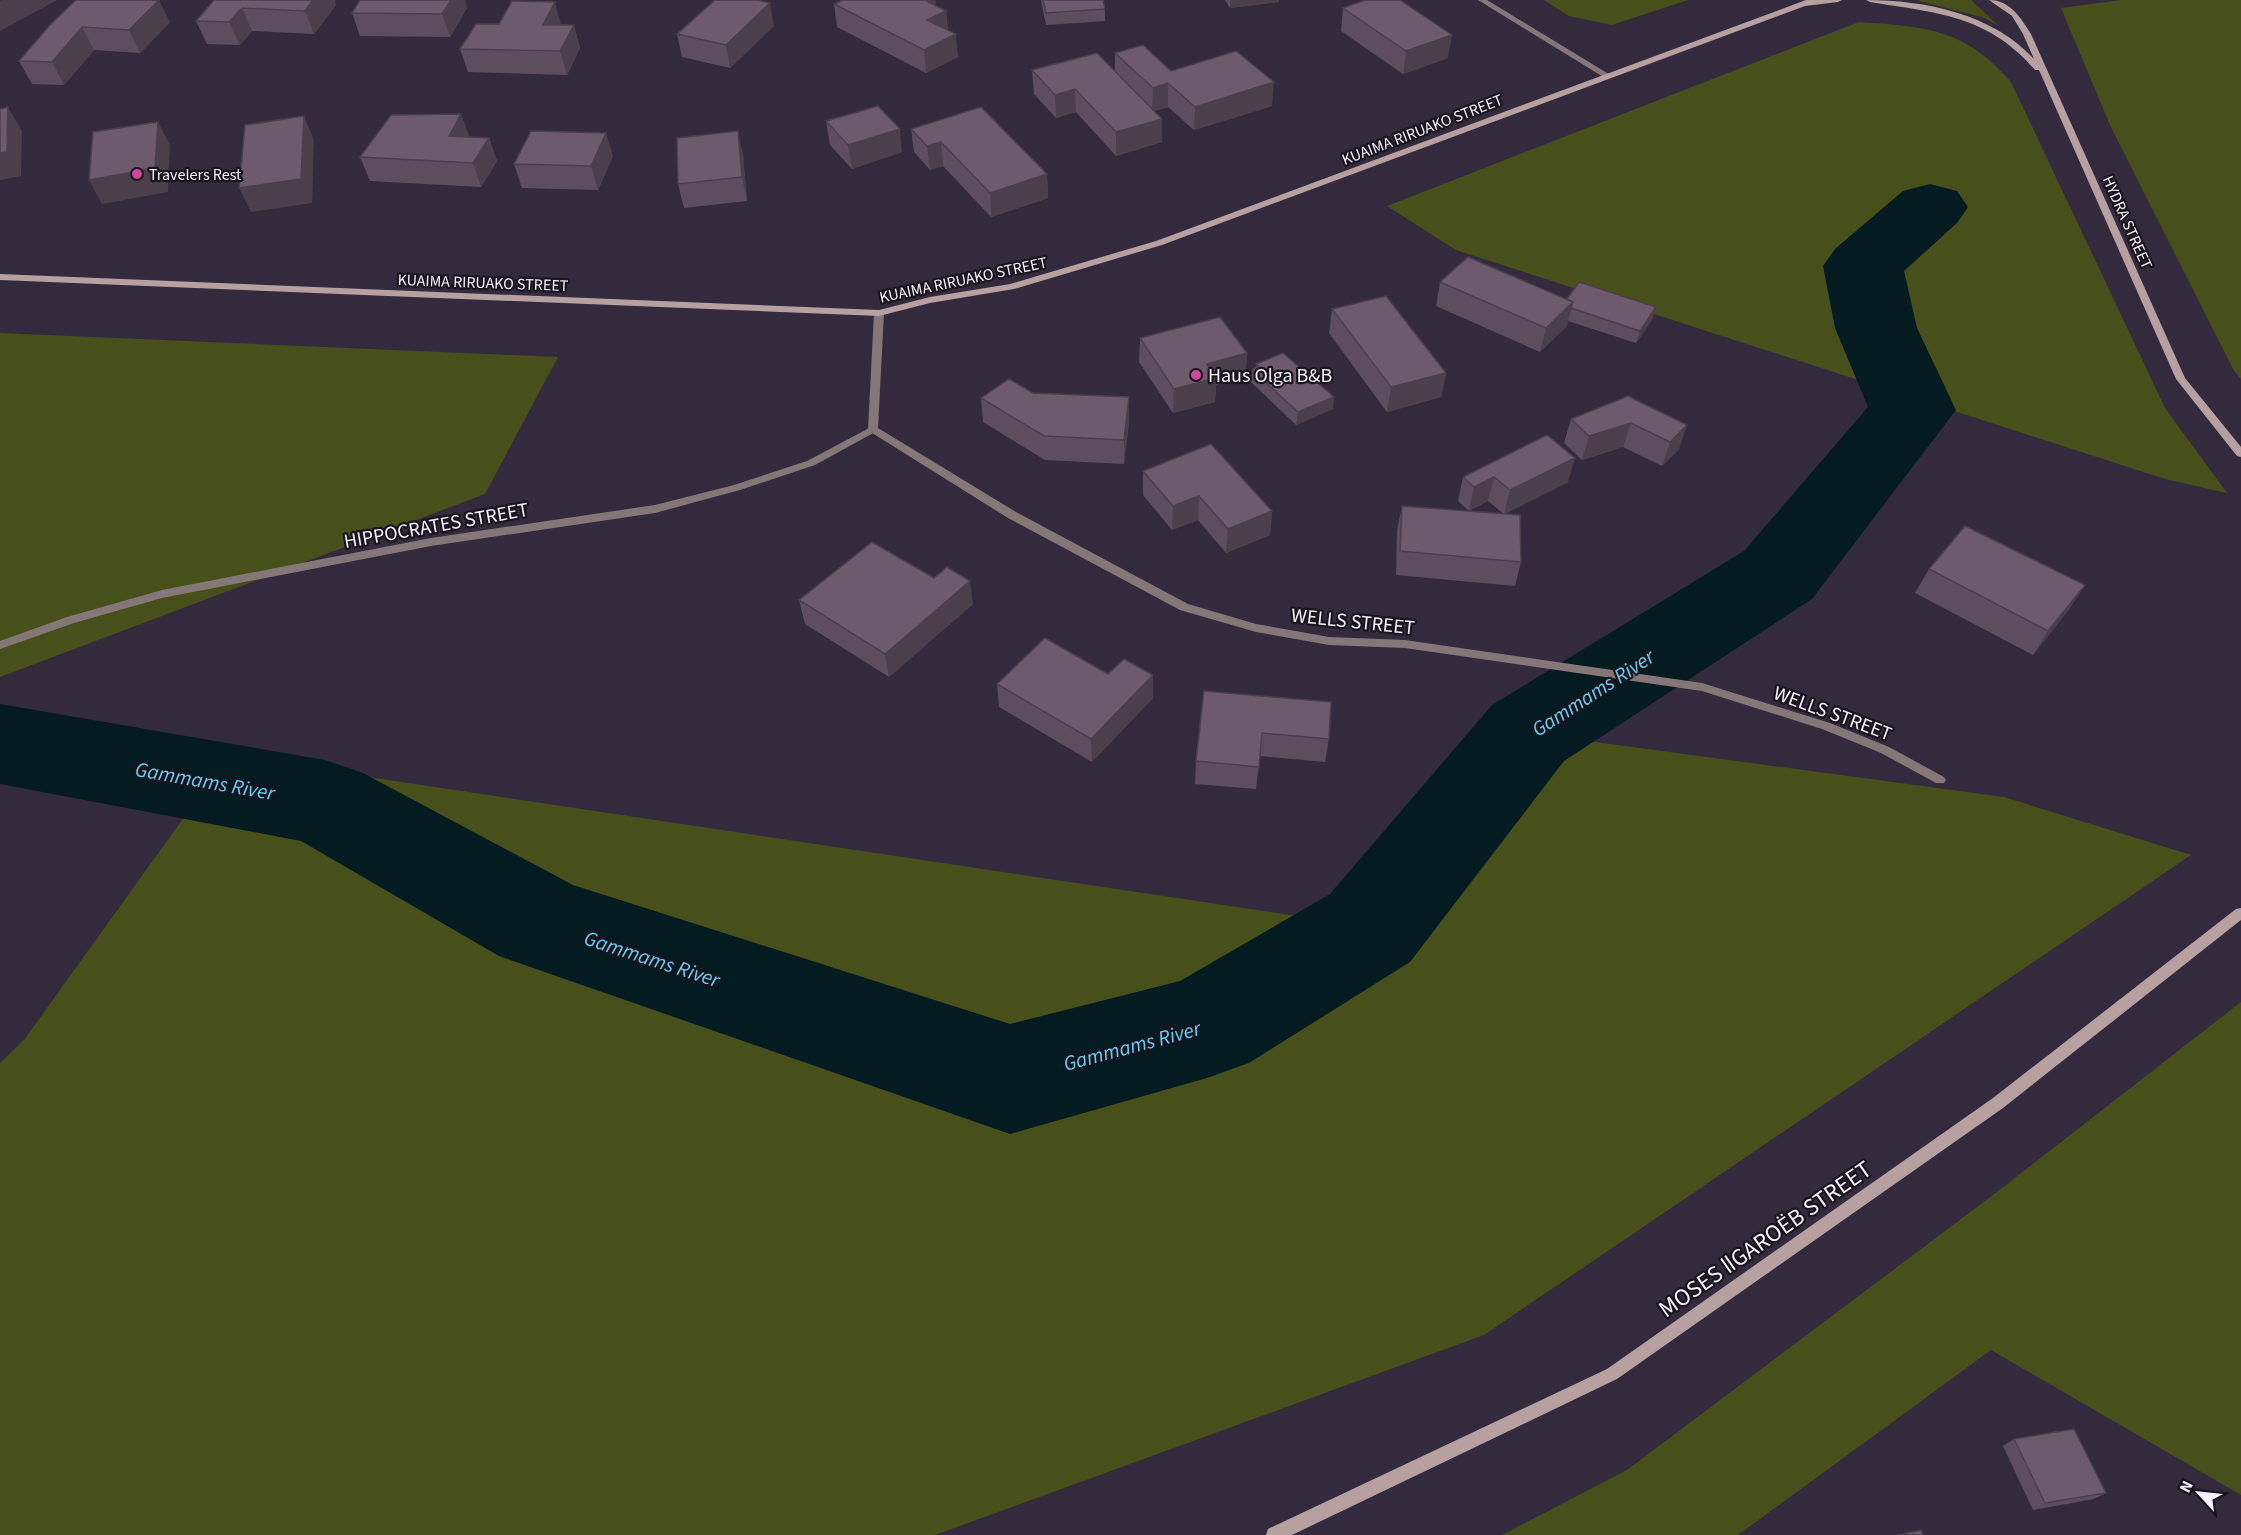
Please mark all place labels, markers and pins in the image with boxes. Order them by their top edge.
place label: Travelers Rest [149,164,242,186]
marker: Travelers Rest [130,167,144,181]
place label: Haus Olga B&B [1208,362,1332,390]
marker: Haus Olga B&B [1189,368,1203,382]

